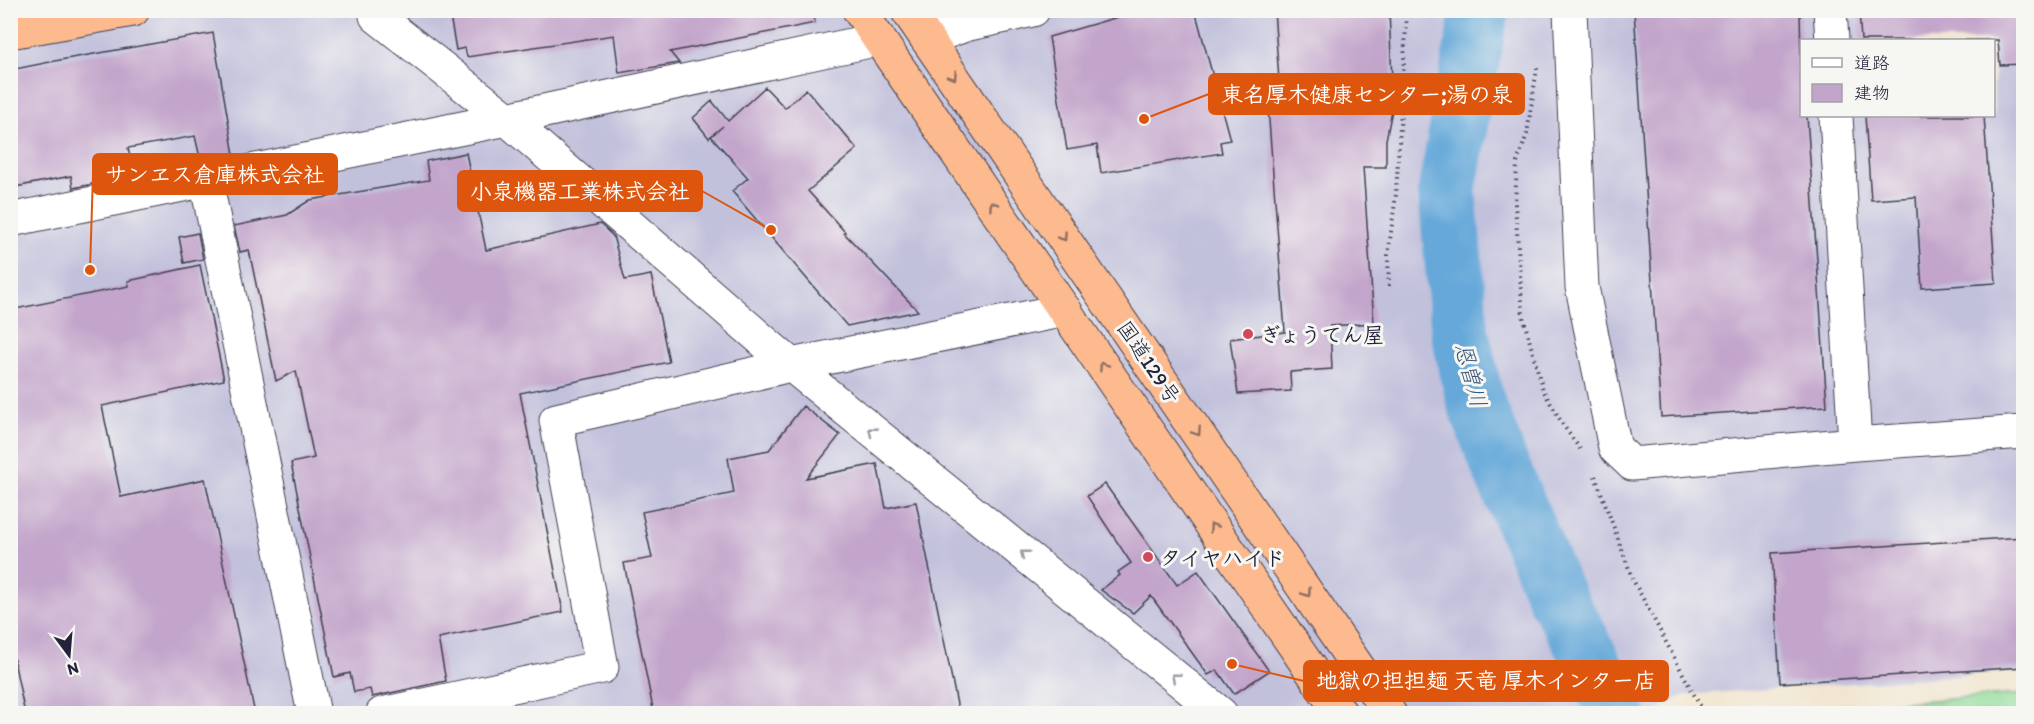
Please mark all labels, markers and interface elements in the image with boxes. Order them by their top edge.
legend [1800,39,1995,117]
text: 道路 [1854,52,1890,74]
one-way arrow [945,70,957,80]
callout: 東名厚木健康センター;湯の泉 [1209,74,1524,114]
text: 東名厚木健康センター;湯の泉 [1221,81,1513,108]
text: 建物 [1854,82,1890,104]
callout: サンヱス倉庫株式会社 [93,154,337,194]
text: サンヱス倉庫株式会社 [105,161,325,188]
callout: 小泉機器工業株式会社 [458,171,702,211]
text: 小泉機器工業株式会社 [470,178,690,205]
one-way arrow [989,201,1000,212]
one-way arrow [1056,230,1067,241]
street label: 国道129号 [1112,316,1186,408]
place label: ぎょうてん屋 [1260,322,1384,347]
marker: ぎょうてん屋 [1241,327,1255,341]
water label: 恩曽川 [1449,340,1493,410]
one-way arrow [1099,361,1110,372]
one-way arrow [1190,425,1201,436]
one-way arrow [868,427,879,438]
one-way arrow [1209,522,1220,533]
place label: タイヤハイド [1160,545,1285,570]
one-way arrow [1020,550,1031,561]
marker: タイヤハイド [1141,550,1155,564]
one-way arrow [1300,586,1311,597]
north arrow [39,625,99,685]
text: N [65,658,81,680]
callout: 地獄の担担麺 天竜 厚木インター店 [1304,661,1668,701]
text: 地獄の担担麺 天竜 厚木インター店 [1316,667,1656,694]
one-way arrow [1171,673,1182,684]

